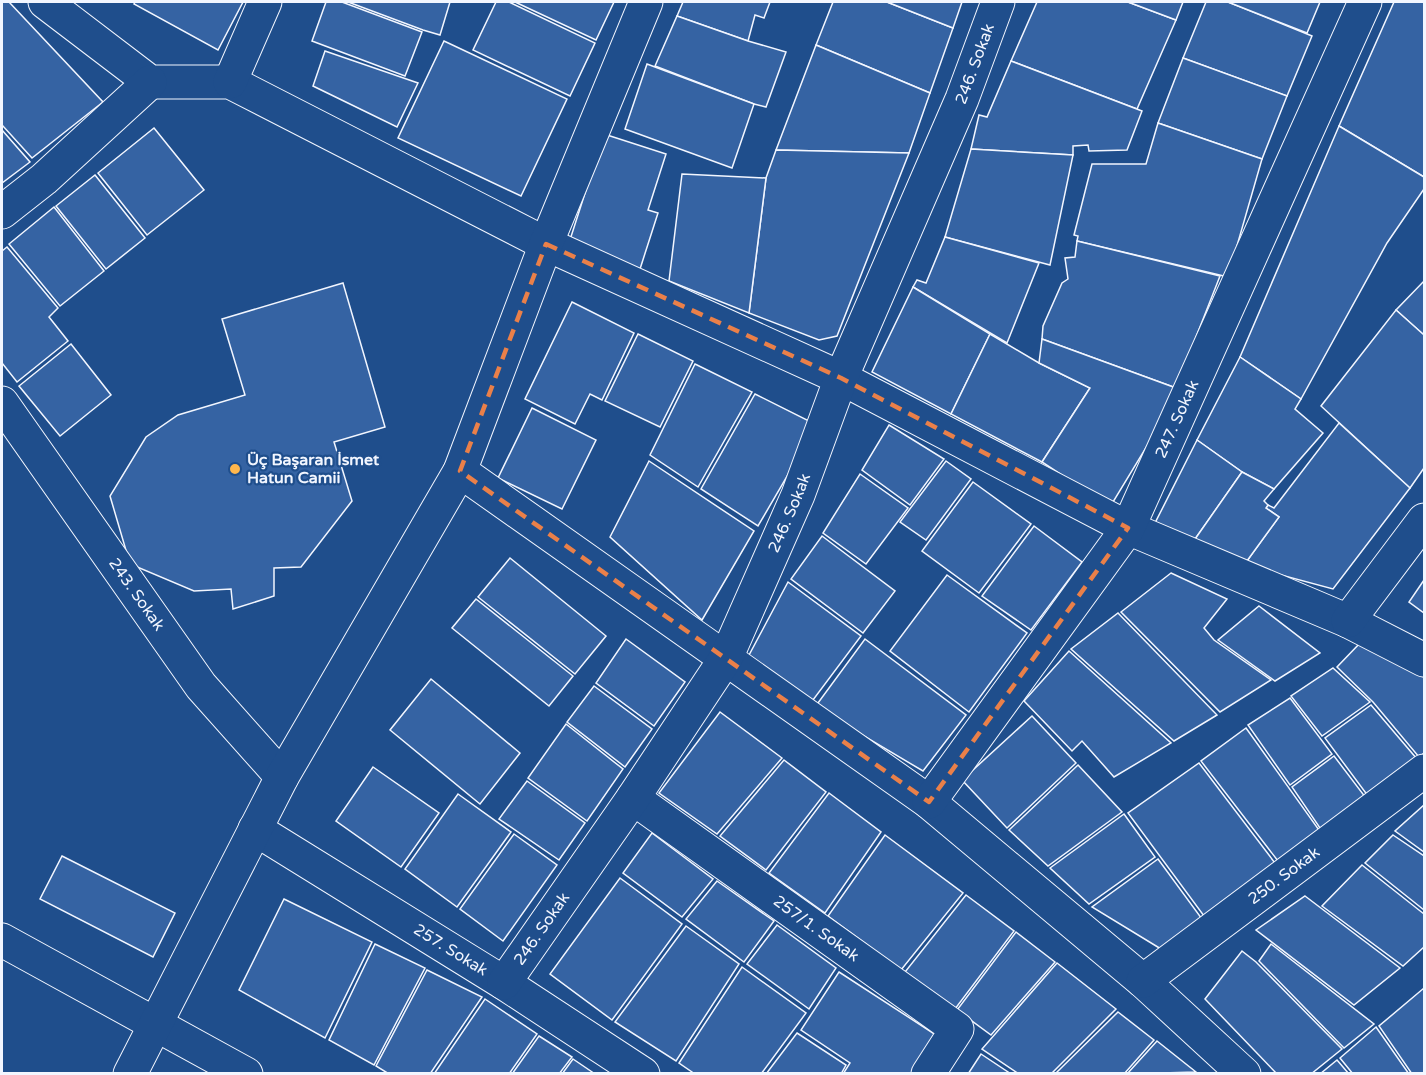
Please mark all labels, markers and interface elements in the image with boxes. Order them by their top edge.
street label: 246. Sokak [951,21,999,107]
street label: 247. Sokak [1151,377,1203,461]
place label: Üç Başaran İsmet Hatun Camii [247,450,380,488]
marker: Üç Başaran İsmet Hatun Camii [228,462,242,476]
street label: 246. Sokak [764,470,815,556]
street label: 243. Sokak [104,554,169,635]
street label: 250. Sokak [1244,842,1324,909]
street label: 246. Sokak [509,888,574,969]
street label: 257/1. Sokak [769,891,863,966]
street label: 257. Sokak [410,919,492,981]

